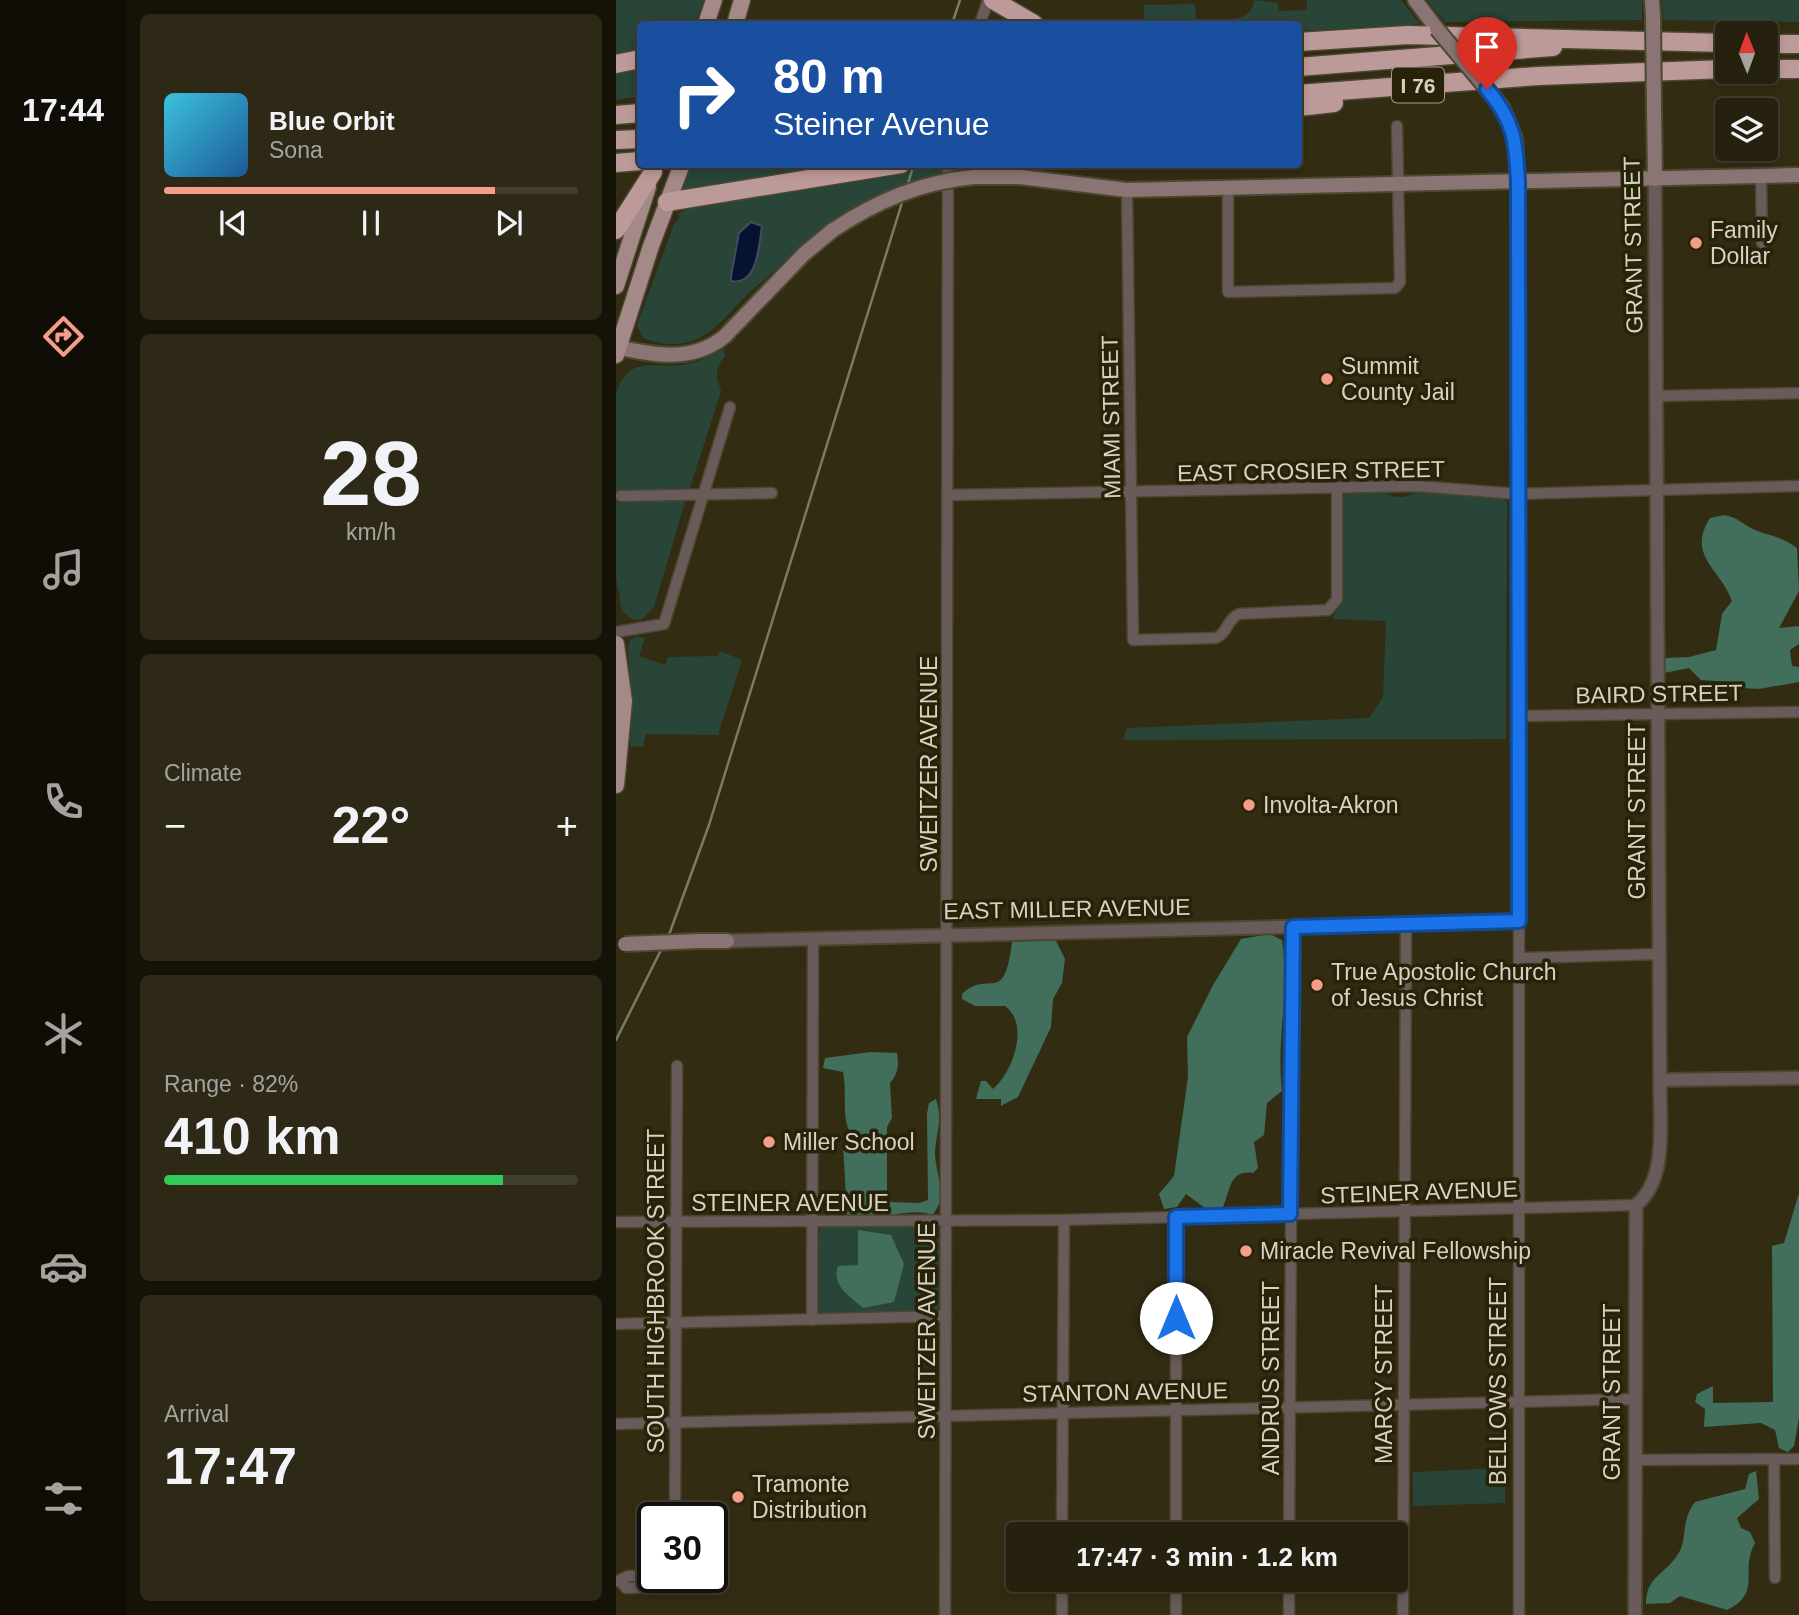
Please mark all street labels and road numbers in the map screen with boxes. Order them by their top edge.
road number: I 76 [1392,68,1444,102]
street label: GRANT STREET [1618,156,1648,334]
street label: MIAMI STREET [1097,335,1125,499]
street label: EAST CROSIER STREET [1177,456,1445,486]
street label: SWEITZER AVENUE [916,656,942,872]
street label: BAIRD STREET [1575,680,1743,708]
street label: GRANT STREET [1624,722,1650,900]
street label: EAST MILLER AVENUE [943,894,1191,924]
street label: SOUTH HIGHBROOK STREET [643,1129,669,1453]
street label: STEINER AVENUE [1320,1176,1518,1208]
street label: STEINER AVENUE [691,1190,889,1216]
street label: SWEITZER AVENUE [914,1223,940,1439]
street label: BELLOWS STREET [1485,1277,1511,1485]
street label: ANDRUS STREET [1258,1281,1284,1475]
street label: MARCY STREET [1371,1284,1397,1464]
street label: GRANT STREET [1599,1303,1625,1481]
street label: STANTON AVENUE [1022,1377,1228,1407]

